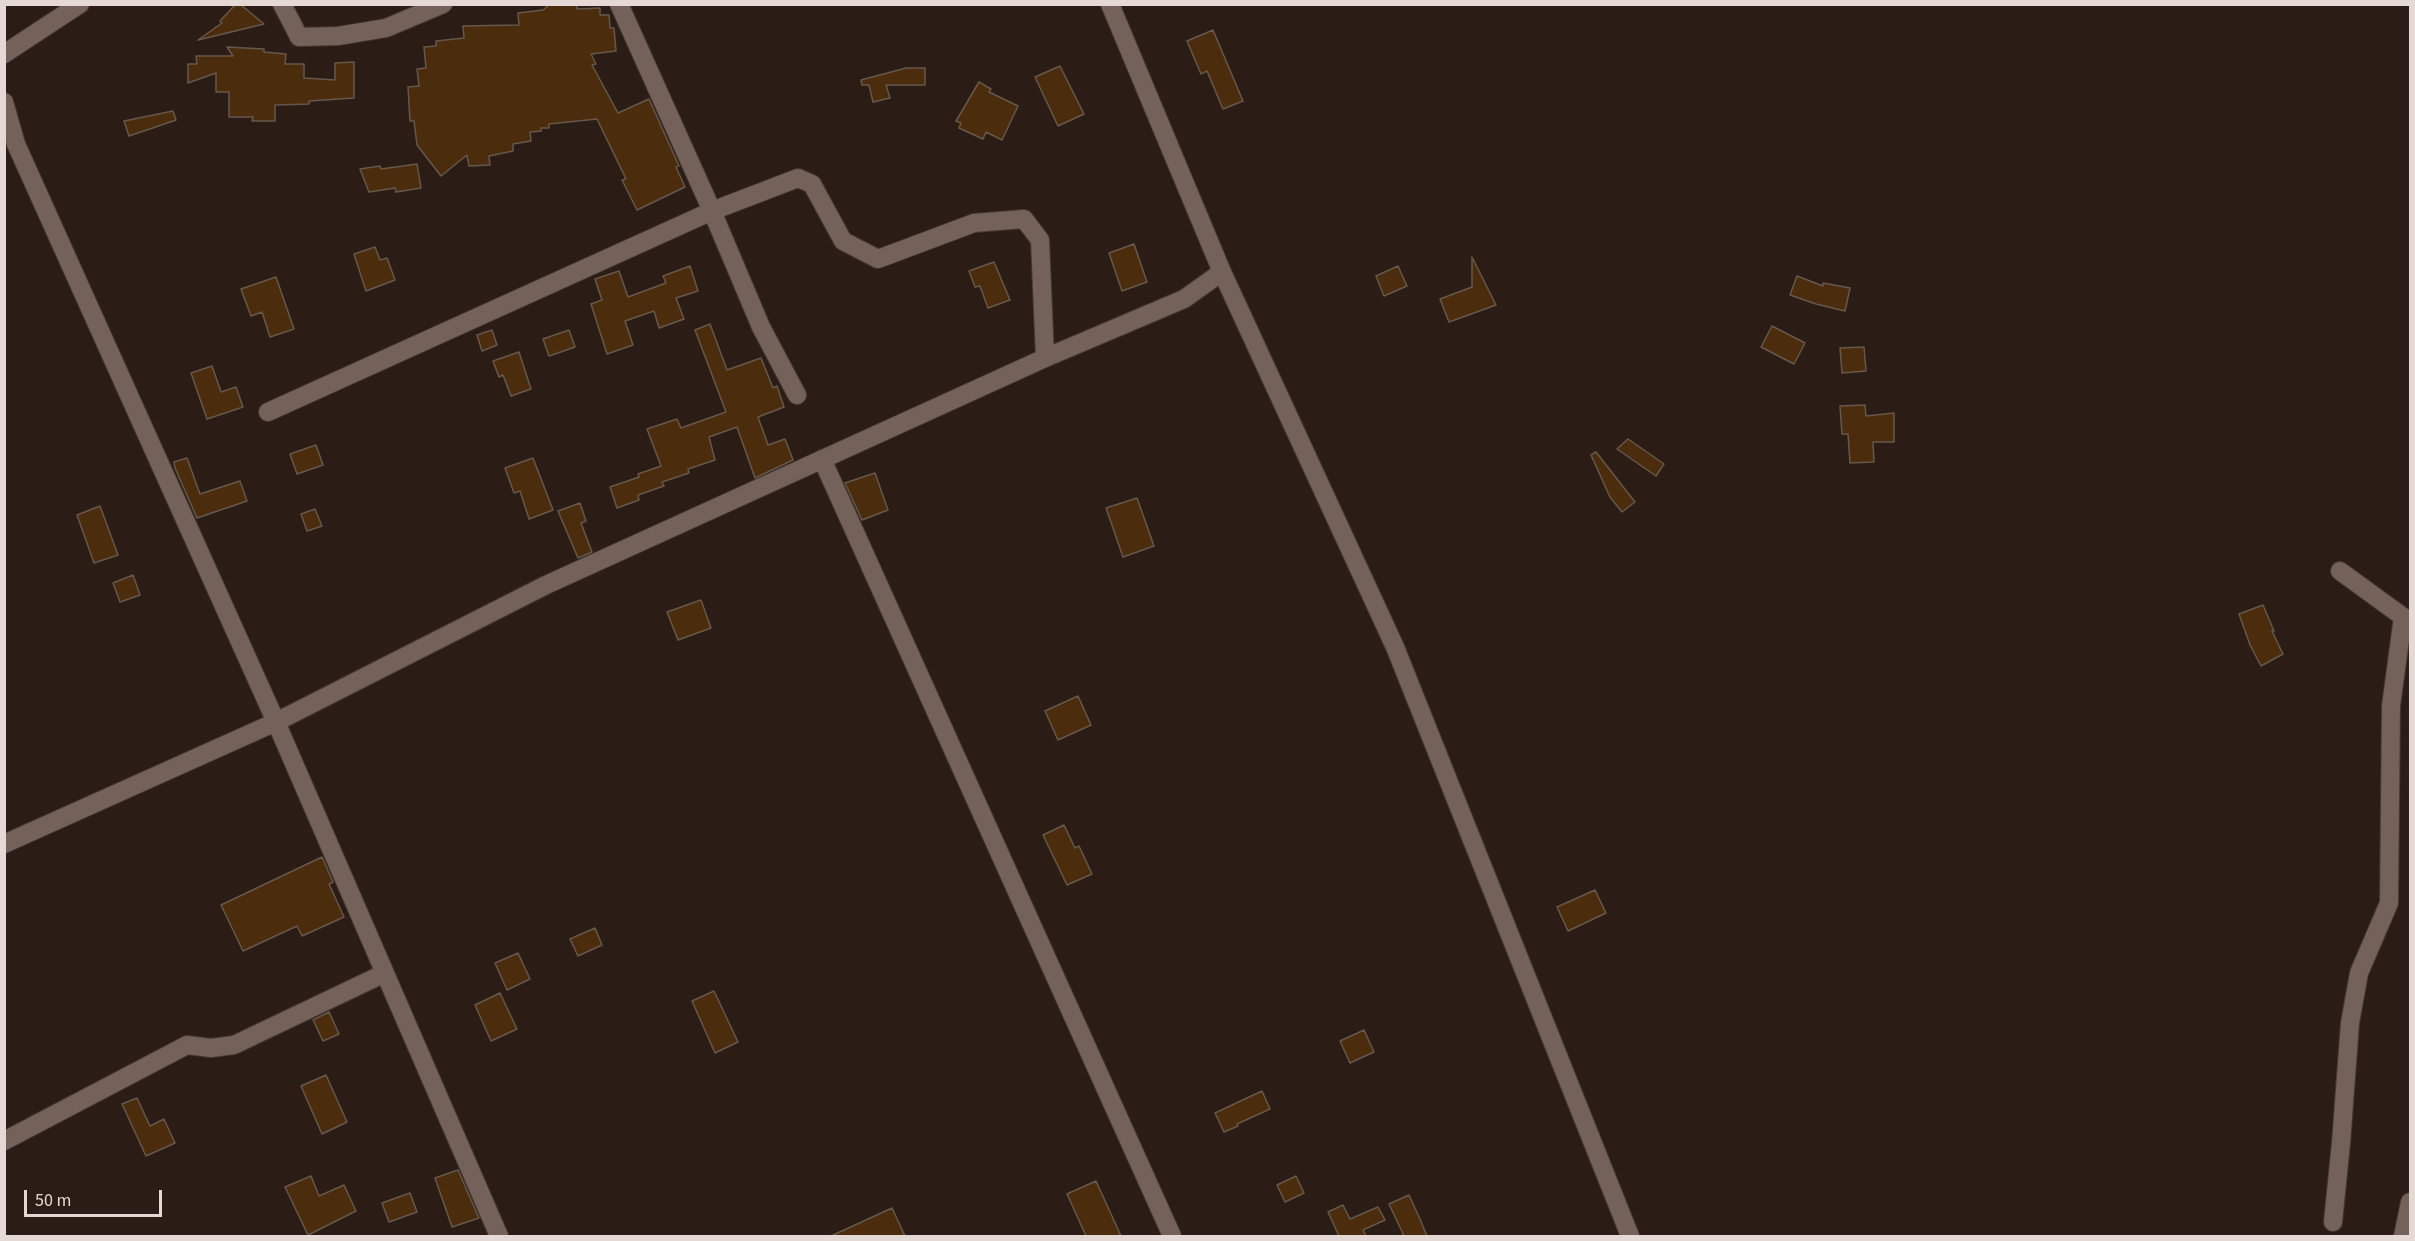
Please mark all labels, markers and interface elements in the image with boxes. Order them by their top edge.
scale bar [27,1178,165,1216]
text: 50 m [35,1188,71,1213]

